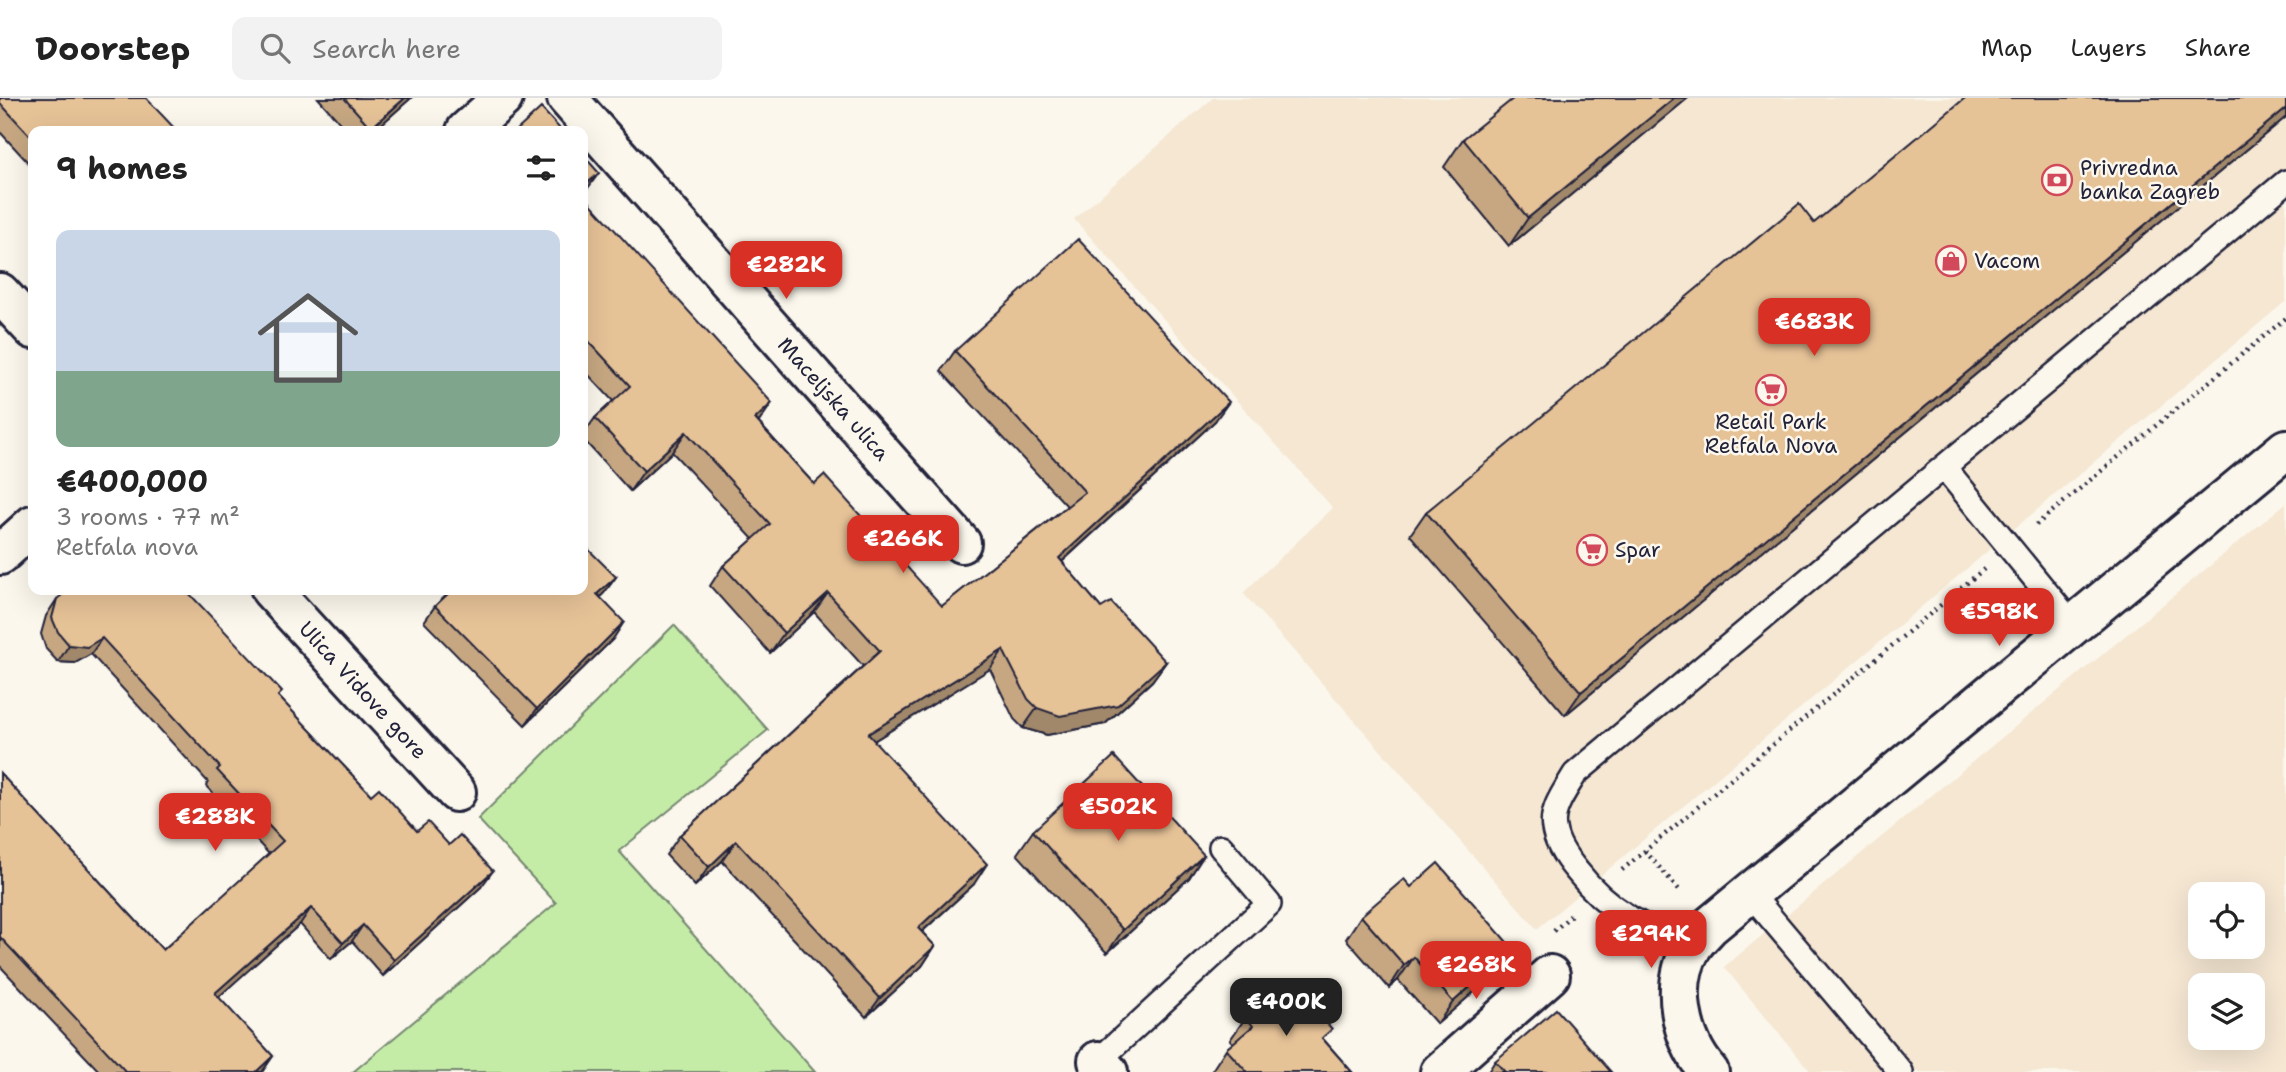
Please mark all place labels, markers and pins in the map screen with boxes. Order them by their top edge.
place label: Privredna banka Zagreb [2080,154,2220,206]
bank icon: Privredna banka Zagreb [2040,163,2074,197]
pin: €282K [737,242,835,301]
shop icon: Vacom [1934,244,1968,278]
place label: Vacom [1974,247,2040,275]
pin: €683K [1765,299,1863,358]
supermarket icon: Retail Park Retfala Nova [1754,373,1788,407]
place label: Retail Park Retfala Nova [1705,408,1837,460]
pin: €266K [854,516,952,575]
supermarket icon: Spar [1575,533,1609,567]
place label: Spar [1615,536,1661,564]
pin: €598K [1950,588,2048,648]
pin: €502K [1069,784,1167,843]
pin: €288K [166,794,264,853]
pin: €294K [1602,910,1700,970]
pin: €268K [1427,942,1525,1001]
pin: €400K [1237,978,1335,1038]

